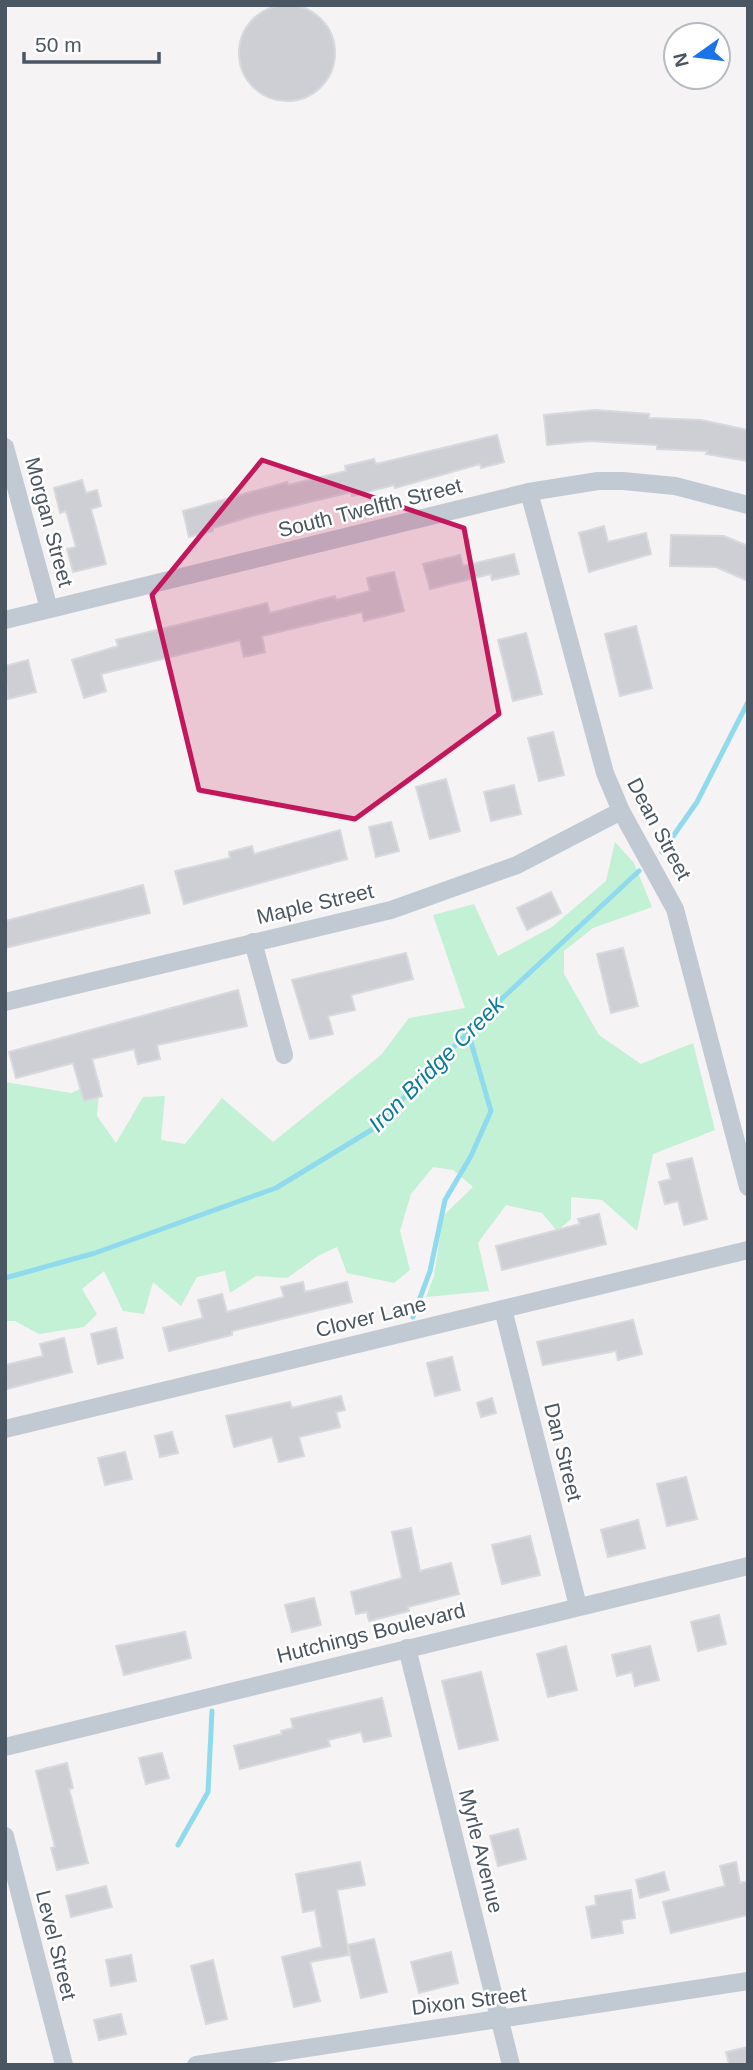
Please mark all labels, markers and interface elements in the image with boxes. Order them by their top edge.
scale bar [24,21,159,65]
north arrow [662,21,732,91]
text: 50 m [35,33,82,56]
text: N [669,51,693,69]
street label: Morgan Street [21,455,78,589]
street label: South Twelfth Street [276,473,464,542]
street label: Dean Street [623,774,696,884]
street label: Maple Street [254,879,376,928]
water label: Iron Bridge Creek [363,990,510,1137]
street label: Clover Lane [313,1292,429,1341]
street label: Dan Street [540,1400,587,1504]
street label: Hutchings Boulevard [274,1598,468,1667]
street label: Myrle Avenue [455,1787,508,1915]
street label: Level Street [32,1888,81,2002]
street label: Dixon Street [410,1982,528,2019]

